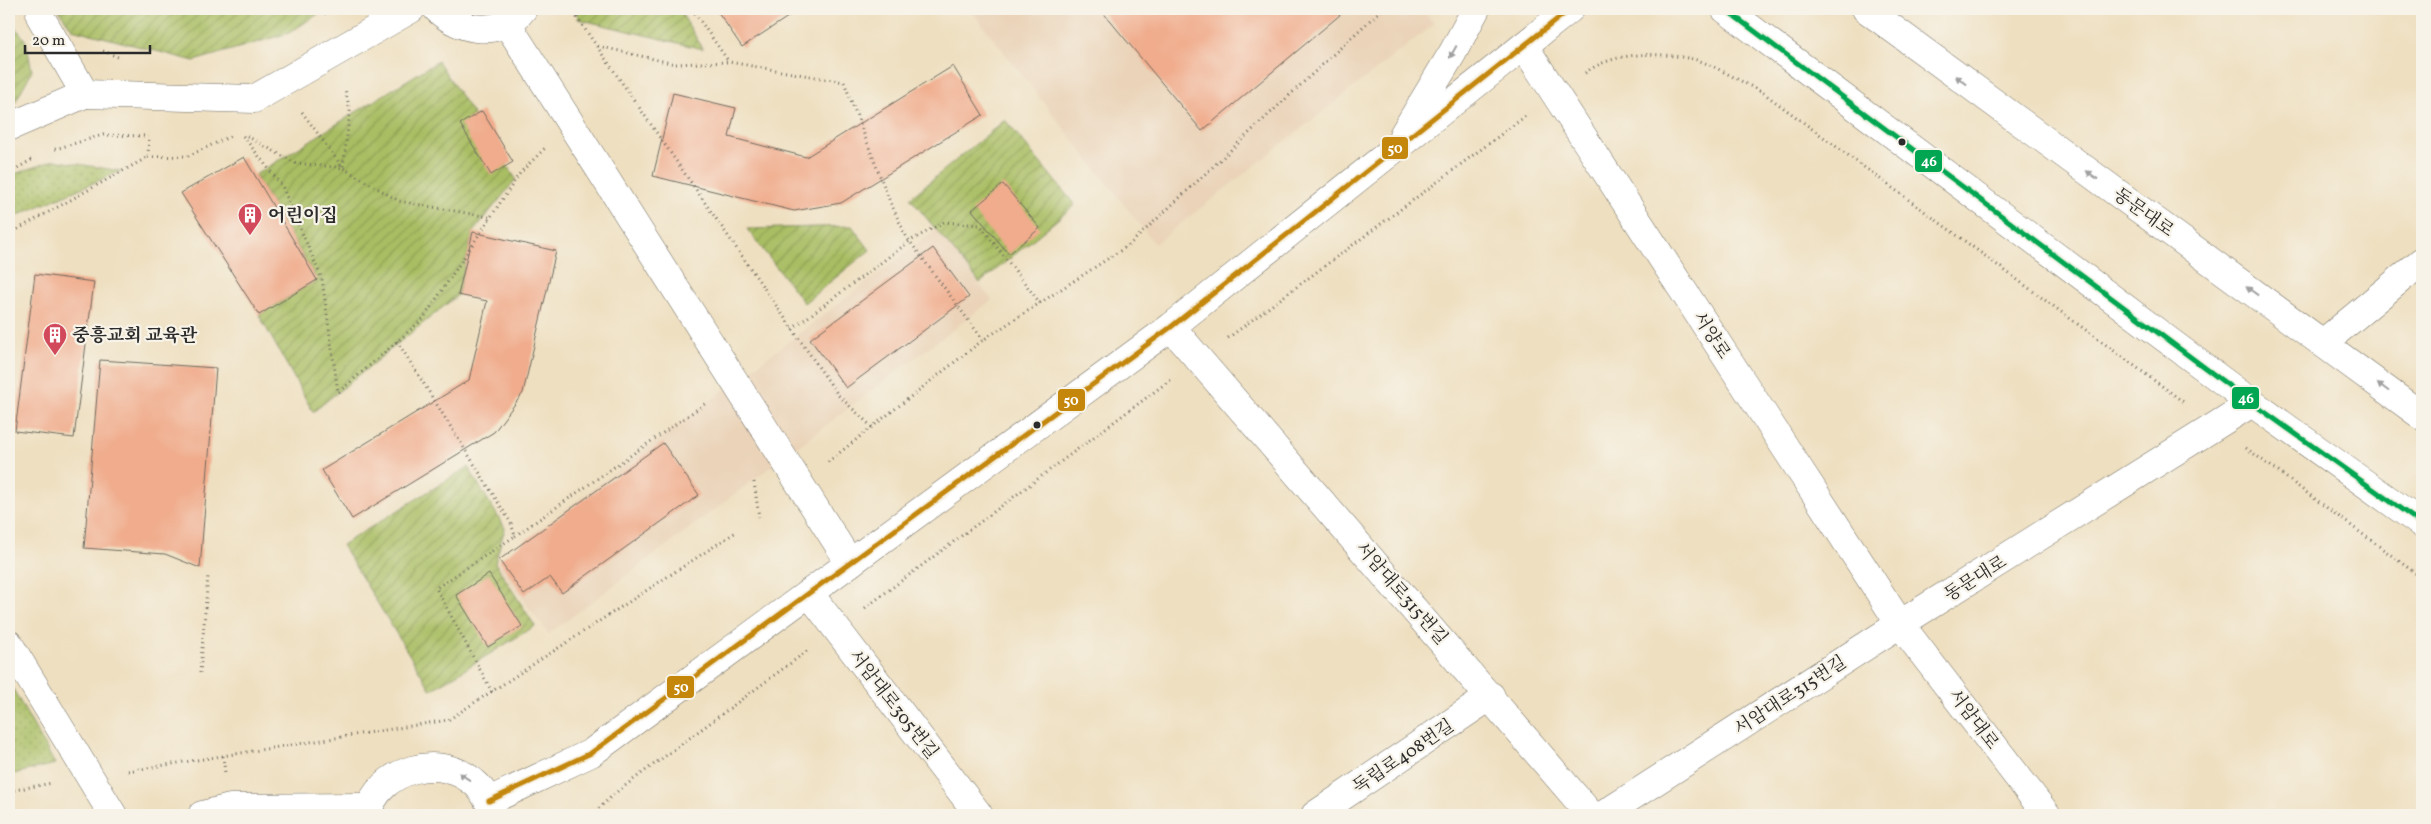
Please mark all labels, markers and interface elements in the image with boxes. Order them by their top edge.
scale bar [25,22,150,54]
text: 20 m [32,31,65,52]
one-way arrow [1448,45,1457,58]
one-way arrow [1955,74,1968,85]
line badge: 50 [1381,136,1409,160]
unlabelled marker [1897,137,1907,147]
text: 50 [1387,140,1403,159]
line badge: 46 [1914,149,1943,173]
text: 46 [1921,153,1937,172]
one-way arrow [2085,170,2099,180]
street label: 동문대로 [2108,183,2179,244]
building icon: 어린이집 [237,202,263,236]
place label: 어린이집 [268,204,338,229]
one-way arrow [2245,286,2259,296]
street label: 서양로 [1686,307,1735,365]
building icon: 중흥교회 교육관 [42,322,68,356]
place label: 중흥교회 교육관 [72,324,198,349]
one-way arrow [2377,382,2390,393]
line badge: 46 [2231,386,2260,410]
line badge: 50 [1057,388,1086,412]
text: 46 [2238,390,2254,409]
text: 50 [1063,392,1079,411]
unlabelled marker [1032,420,1042,430]
street label: 서암대로315번길 [1349,537,1453,651]
street label: 동문대로 [1940,550,2012,608]
street label: 서암대로305번길 [842,645,943,765]
street label: 서암대로315번길 [1730,651,1852,742]
line badge: 50 [666,675,695,699]
text: 50 [673,679,689,698]
street label: 서암대로 [1942,685,2004,755]
street label: 독립로408번길 [1348,714,1459,800]
one-way arrow [459,773,472,782]

